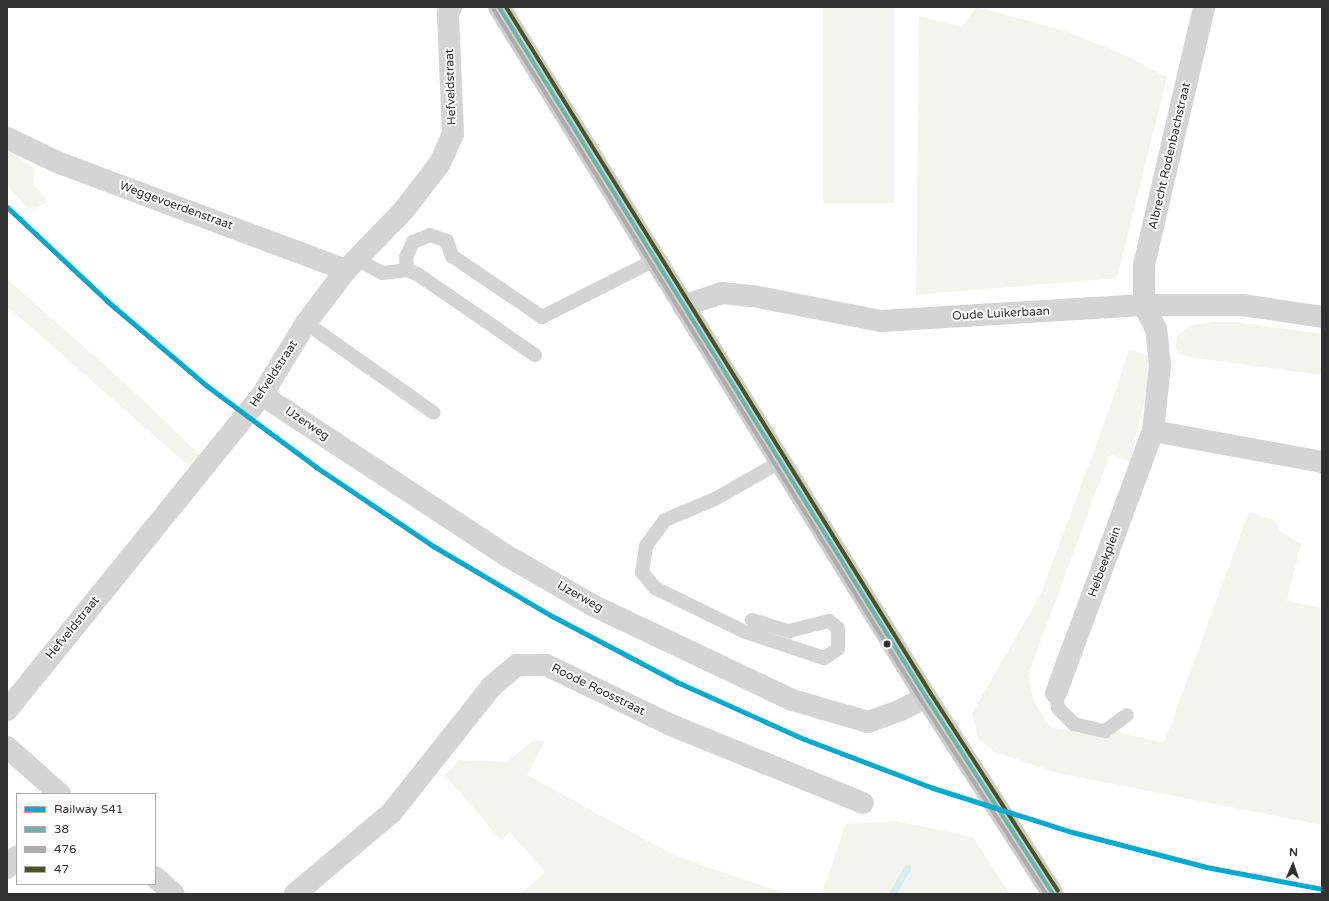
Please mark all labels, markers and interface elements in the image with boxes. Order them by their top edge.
street label: Hefveldstraat [442,48,460,126]
street label: Albrecht Rodenbachstraat [1146,81,1194,231]
street label: Weggevoerdenstraat [117,179,235,233]
street label: Oude Luikerbaan [952,304,1050,324]
street label: Hefveldstraat [247,338,301,410]
street label: IJzerweg [282,404,332,444]
street label: Helbeekplein [1086,525,1124,599]
street label: IJzerweg [555,579,605,615]
street label: Hefveldstraat [43,594,103,662]
unlabelled marker [882,639,892,649]
street label: Roode Roosstraat [549,661,647,719]
legend [16,793,156,885]
text: Railway S41 [54,802,123,816]
text: 38 [54,822,69,836]
text: 476 [54,842,77,856]
north arrow [1273,845,1313,885]
text: N [1289,846,1298,859]
text: 47 [54,862,69,876]

